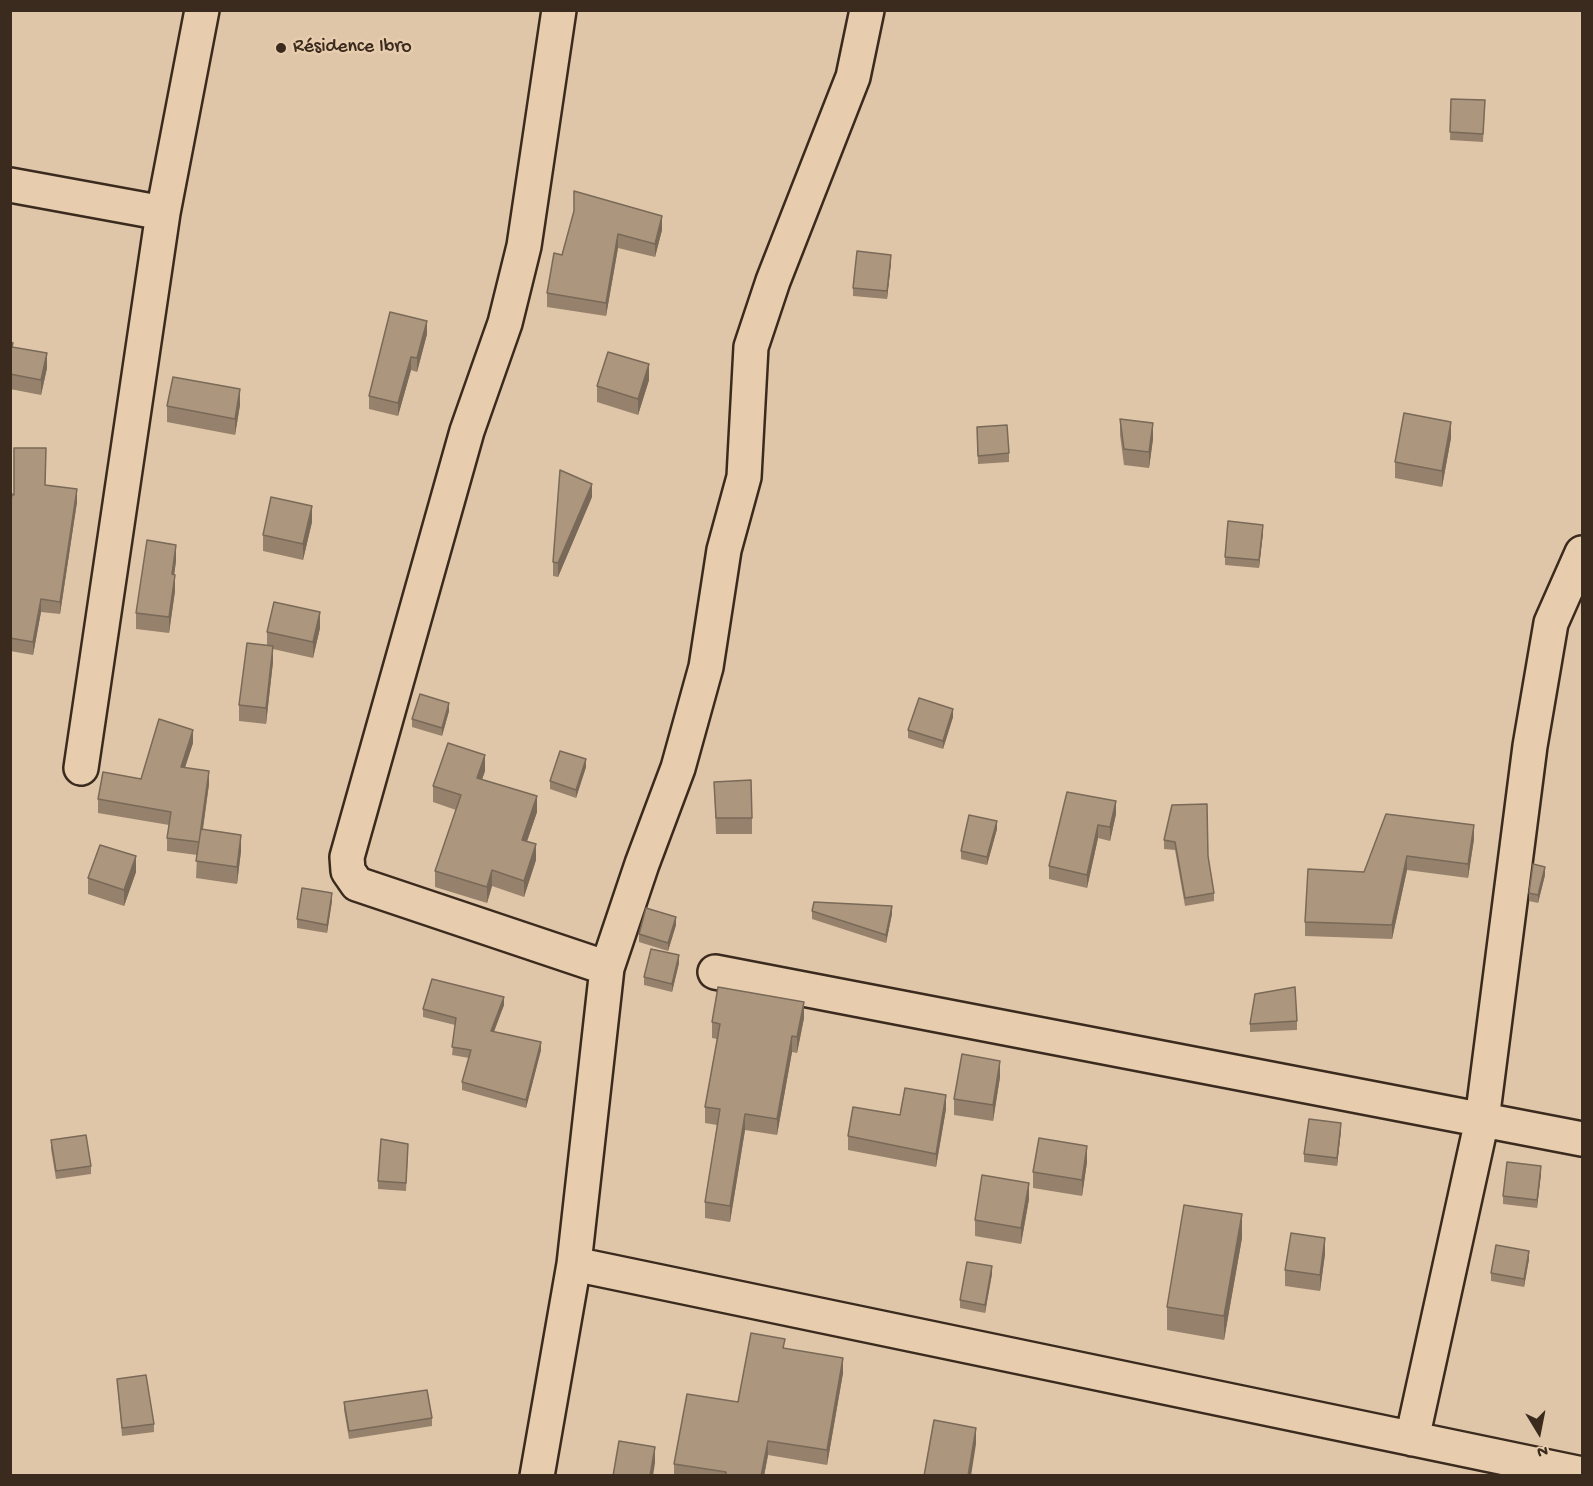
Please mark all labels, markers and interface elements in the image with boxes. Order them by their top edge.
place label: Résidence Ibro [293,36,412,60]
marker: Résidence Ibro [274,41,288,55]
north arrow [1509,1402,1569,1462]
text: N [1535,1440,1549,1460]

